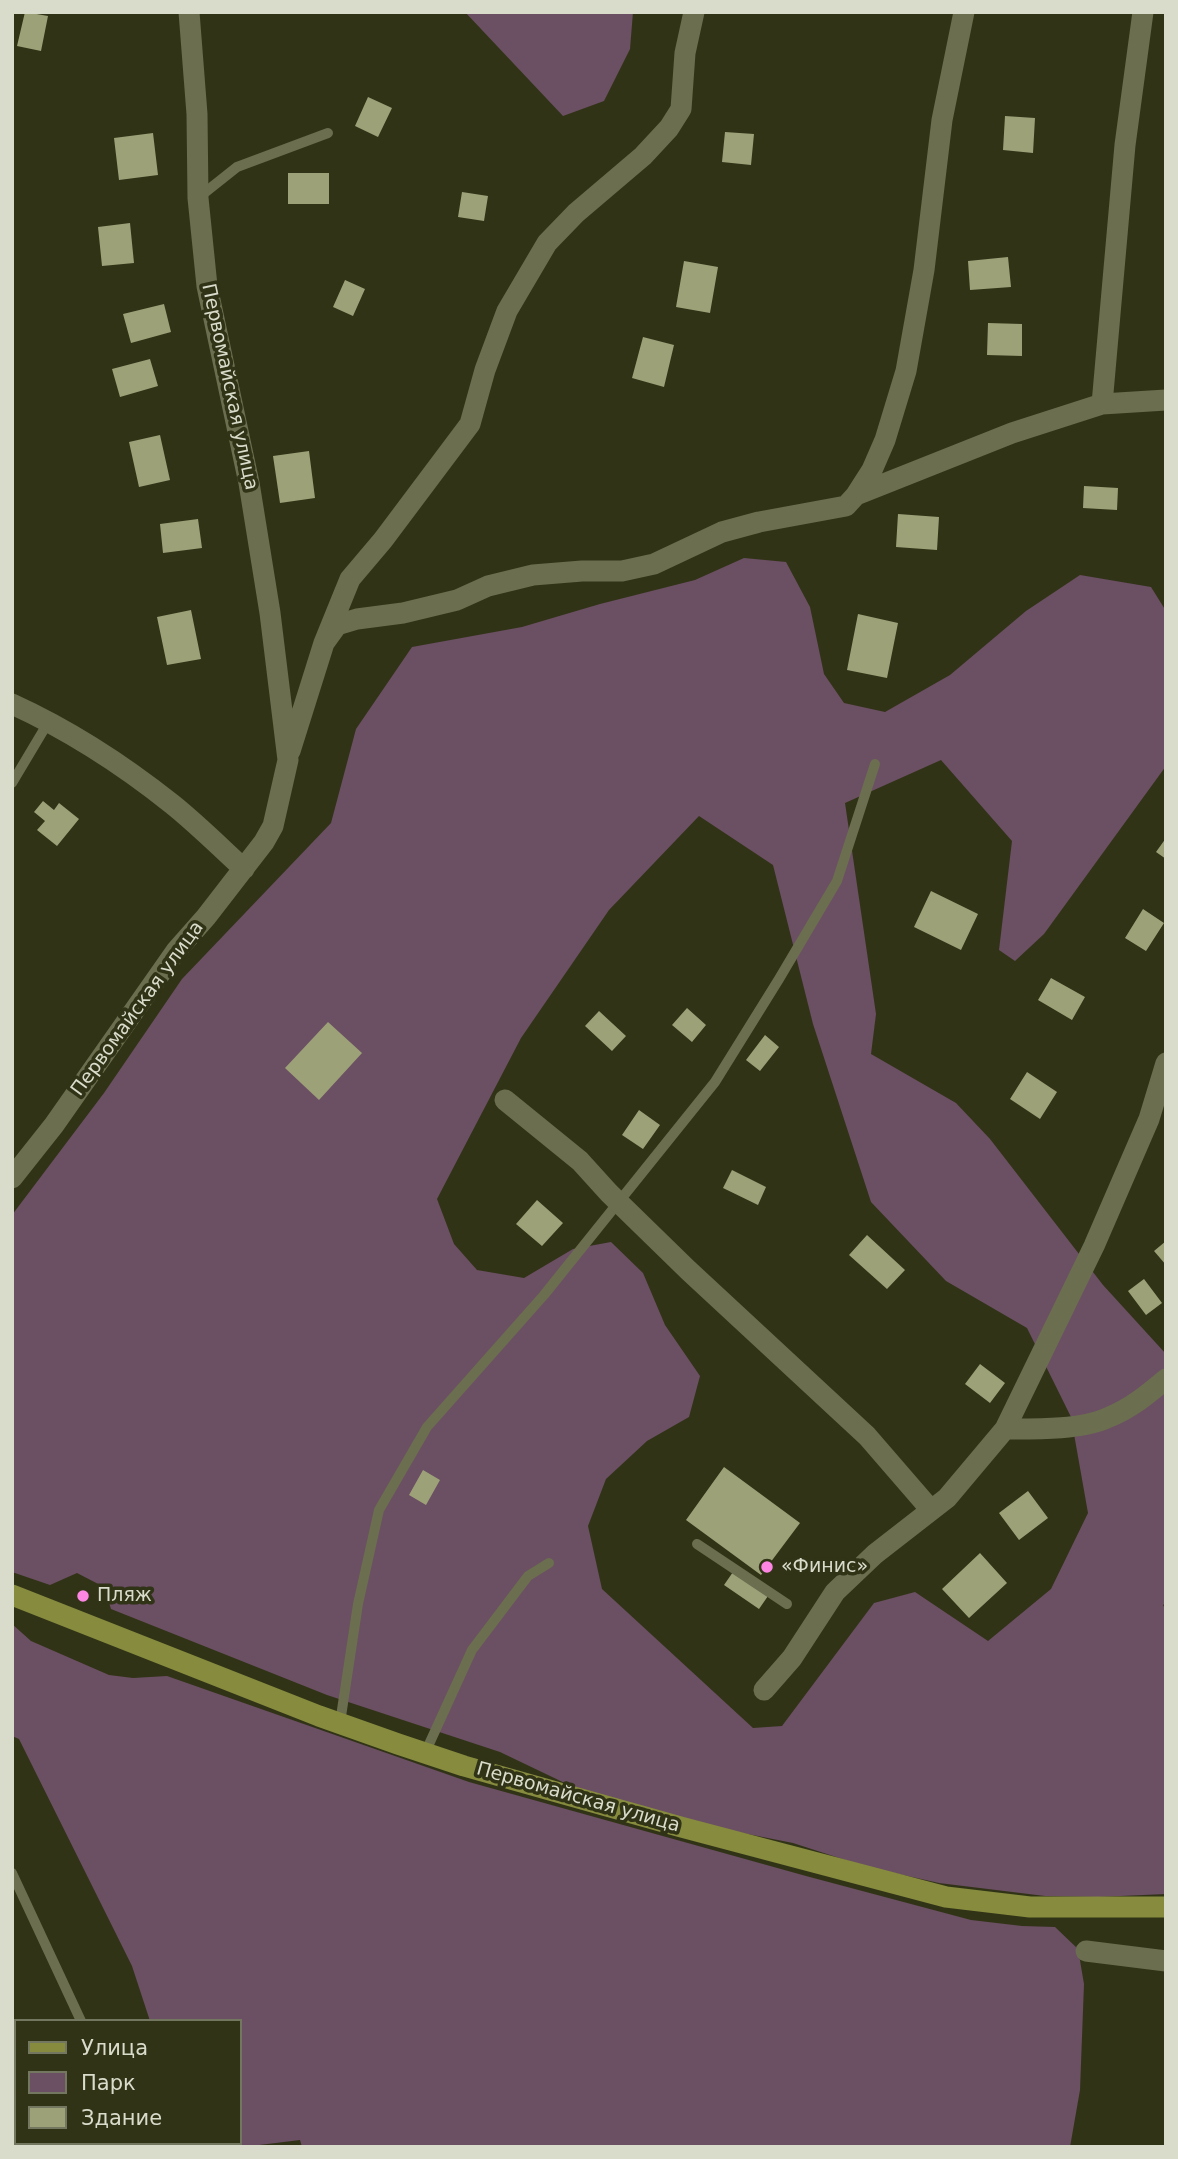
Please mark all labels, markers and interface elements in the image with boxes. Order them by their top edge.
street label: Первомайская улица [196,282,262,492]
street label: Первомайская улица [67,917,209,1101]
place label: «Финис» [781,1556,868,1578]
marker: «Финис» [759,1559,775,1575]
place label: Пляж [97,1585,152,1607]
marker: Пляж [75,1588,91,1604]
street label: Первомайская улица [474,1758,682,1838]
legend [14,2019,242,2145]
text: Улица [81,2036,148,2060]
text: Парк [81,2071,136,2095]
text: Здание [81,2106,162,2130]

